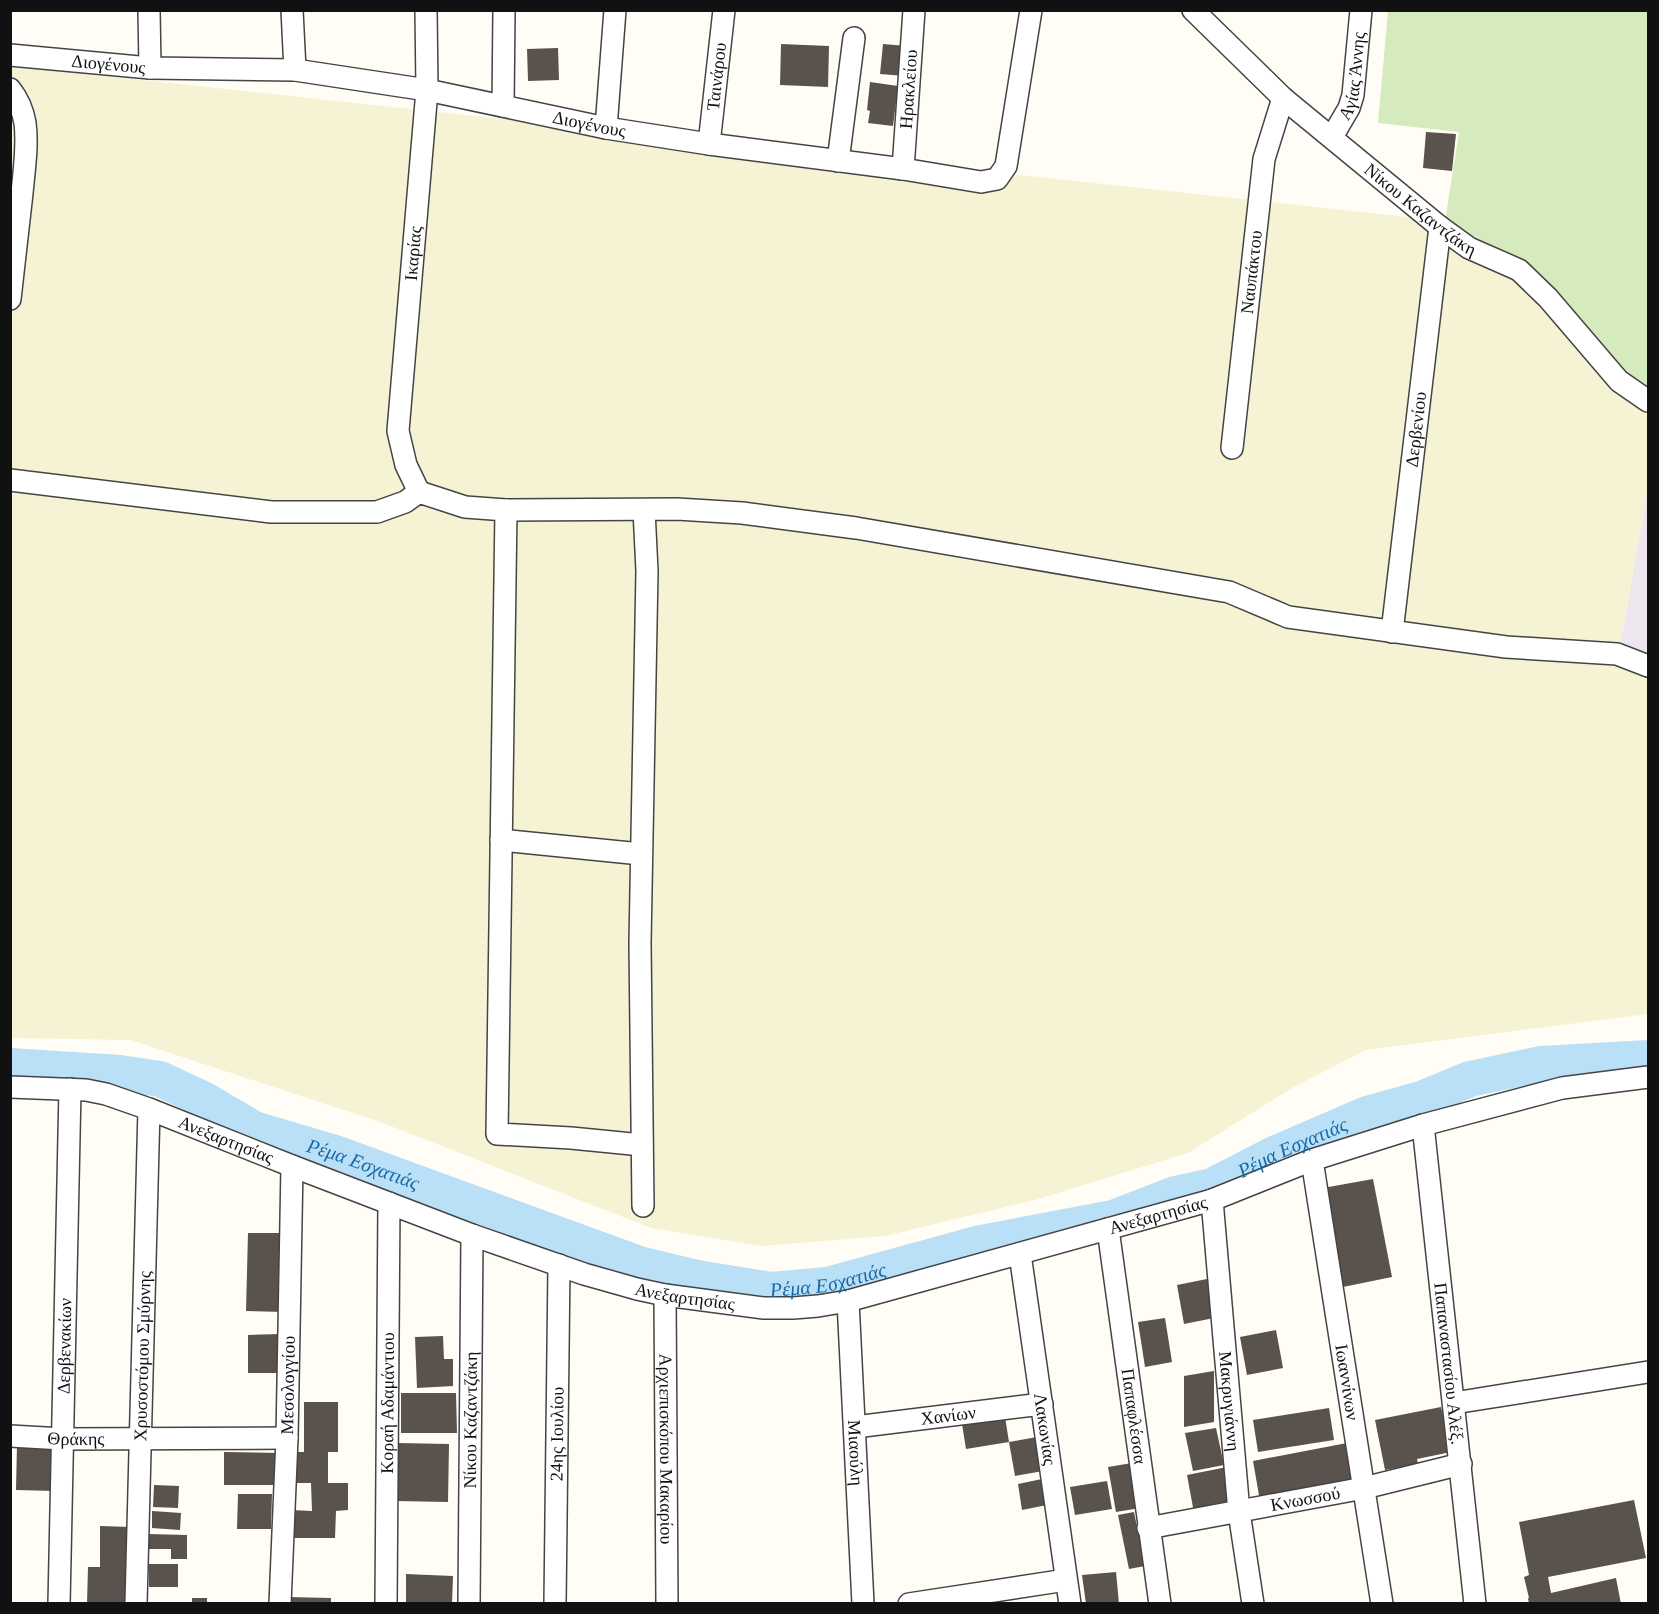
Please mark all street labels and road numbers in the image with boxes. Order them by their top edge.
street label: Αγίας Άννης [1334,31,1369,124]
street label: Ταινάρου [703,41,730,112]
street label: Ηρακλείου [896,49,921,130]
street label: Διογένους [71,51,146,78]
street label: Διογένους [551,107,627,141]
street label: Νίκου Καζαντζάκη [1361,159,1479,260]
street label: Ικαρίας [401,225,425,282]
street label: Ναυπάκτου [1237,229,1266,315]
street label: Δερβενίου [1402,391,1430,468]
street label: Ανεξαρτησίας [176,1112,277,1168]
street label: Ανεξαρτησίας [1107,1192,1209,1238]
street label: Χρυσοστόμου Σμύρνης [130,1271,155,1442]
street label: Ανεξαρτησίας [633,1279,736,1314]
street label: Παπαναστασίου Αλέξ. [1430,1282,1468,1446]
street label: Δερβενακίων [53,1298,76,1394]
street label: Κοραή Αδαμάντιου [377,1332,398,1474]
street label: Μεσολογγίου [277,1336,299,1435]
street label: Ιωαννίνων [1331,1343,1363,1422]
street label: Μακρυγιάννη [1215,1350,1244,1452]
street label: Νίκου Καζαντζάκη [460,1351,481,1489]
street label: Αρχιεπισκόπου Μακαρίου [655,1354,677,1545]
street label: Παπαφλέσσα [1117,1367,1151,1466]
street label: 24ης Ιουλίου [546,1387,568,1481]
street label: Λακωνίας [1030,1392,1060,1467]
street label: Χανίων [920,1402,977,1429]
street label: Μιαούλη [844,1419,867,1486]
street label: Θράκης [47,1428,104,1449]
street label: Κνωσσού [1269,1483,1342,1515]

